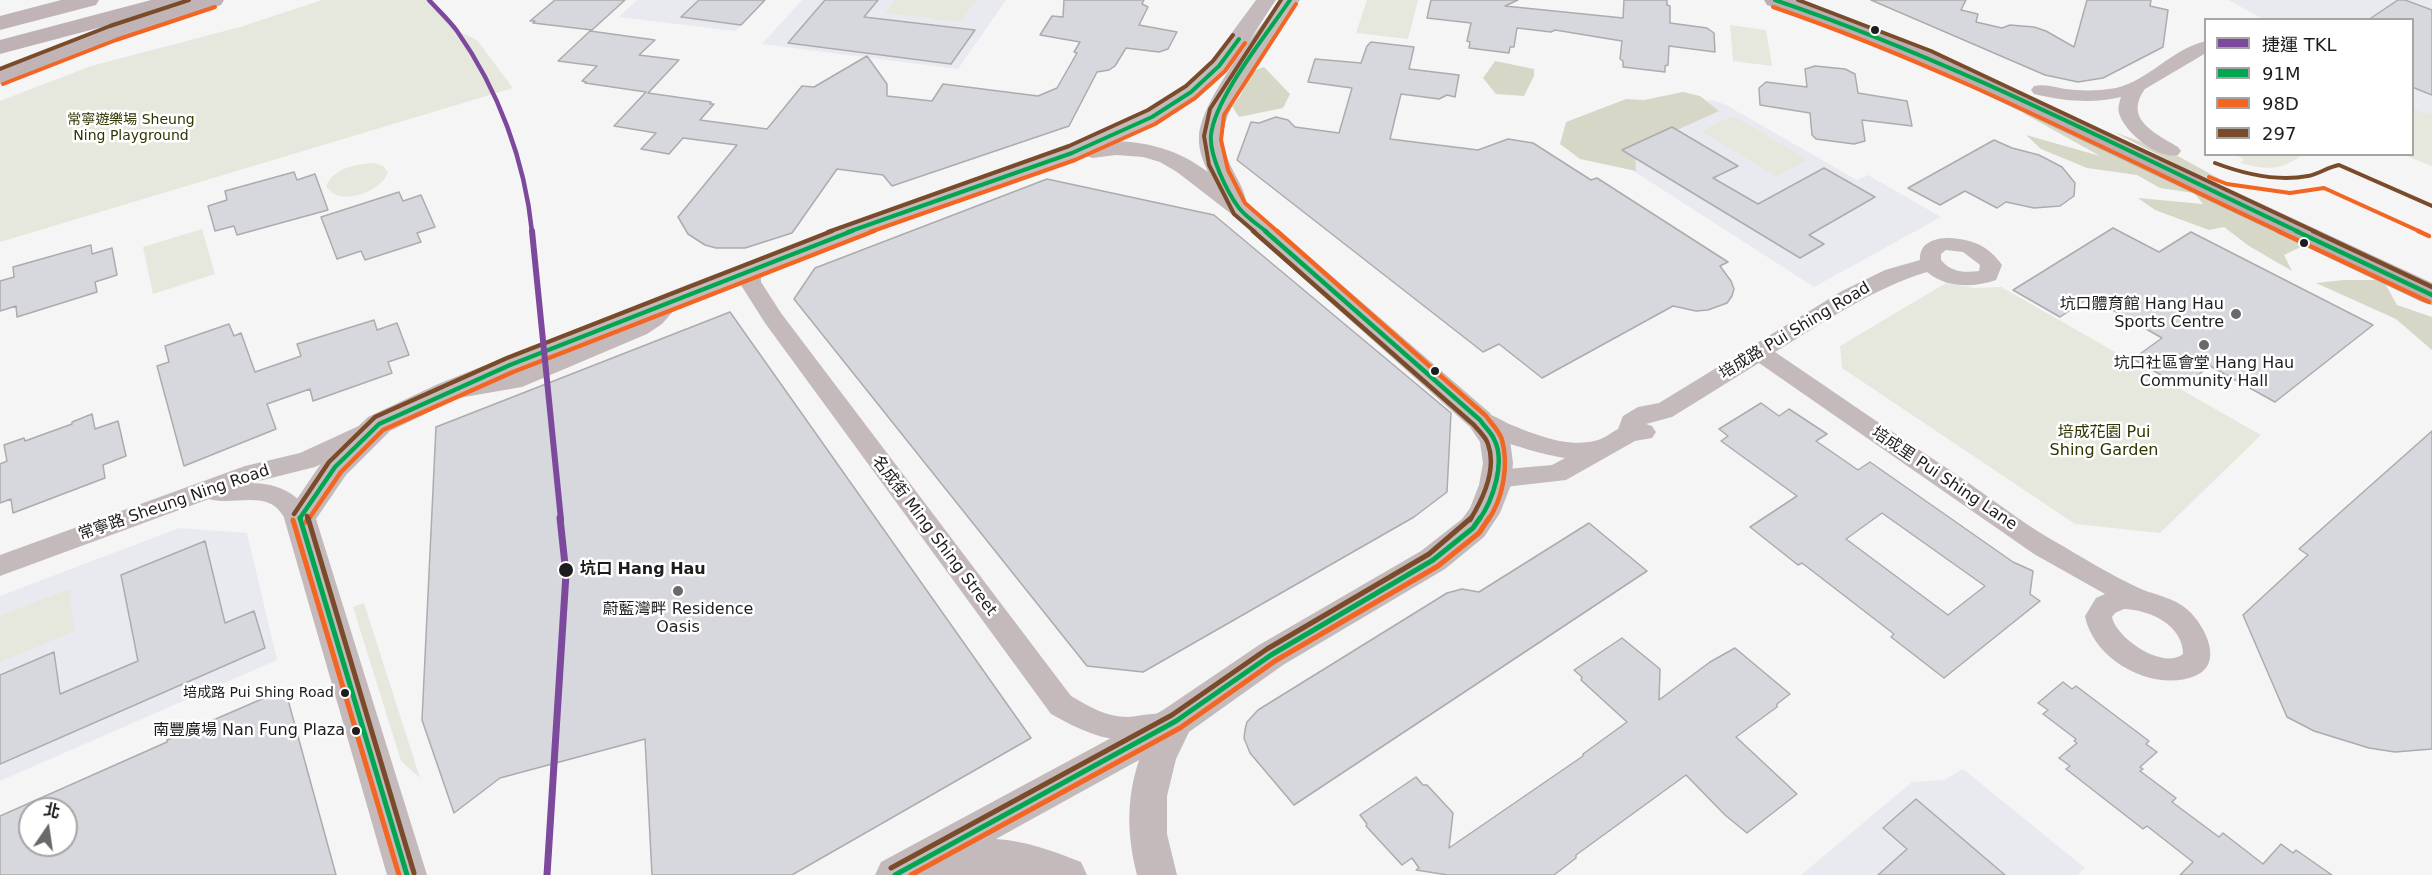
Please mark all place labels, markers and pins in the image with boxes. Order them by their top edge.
unlabelled marker [1869,24,1881,36]
unlabelled marker [2298,237,2310,249]
place label: 坑口體育館 Hang Hau Sports Centre [2060,295,2224,333]
marker: 坑口體育館 Hang Hau Sports Centre [2229,307,2243,321]
marker: 坑口社區會堂 Hang Hau Community Hall [2197,338,2211,352]
place label: 坑口社區會堂 Hang Hau Community Hall [2114,354,2294,392]
unlabelled marker [1429,365,1441,377]
place label: 坑口 Hang Hau [580,560,706,580]
marker: 坑口 Hang Hau [557,561,575,579]
marker: 蔚藍灣畔 Residence Oasis [671,584,685,598]
place label: 蔚藍灣畔 Residence Oasis [603,600,753,638]
place label: 培成路 Pui Shing Road [183,685,334,701]
marker: 培成路 Pui Shing Road [339,687,351,699]
place label: 南豐廣場 Nan Fung Plaza [153,721,345,741]
marker: 南豐廣場 Nan Fung Plaza [350,725,362,737]

